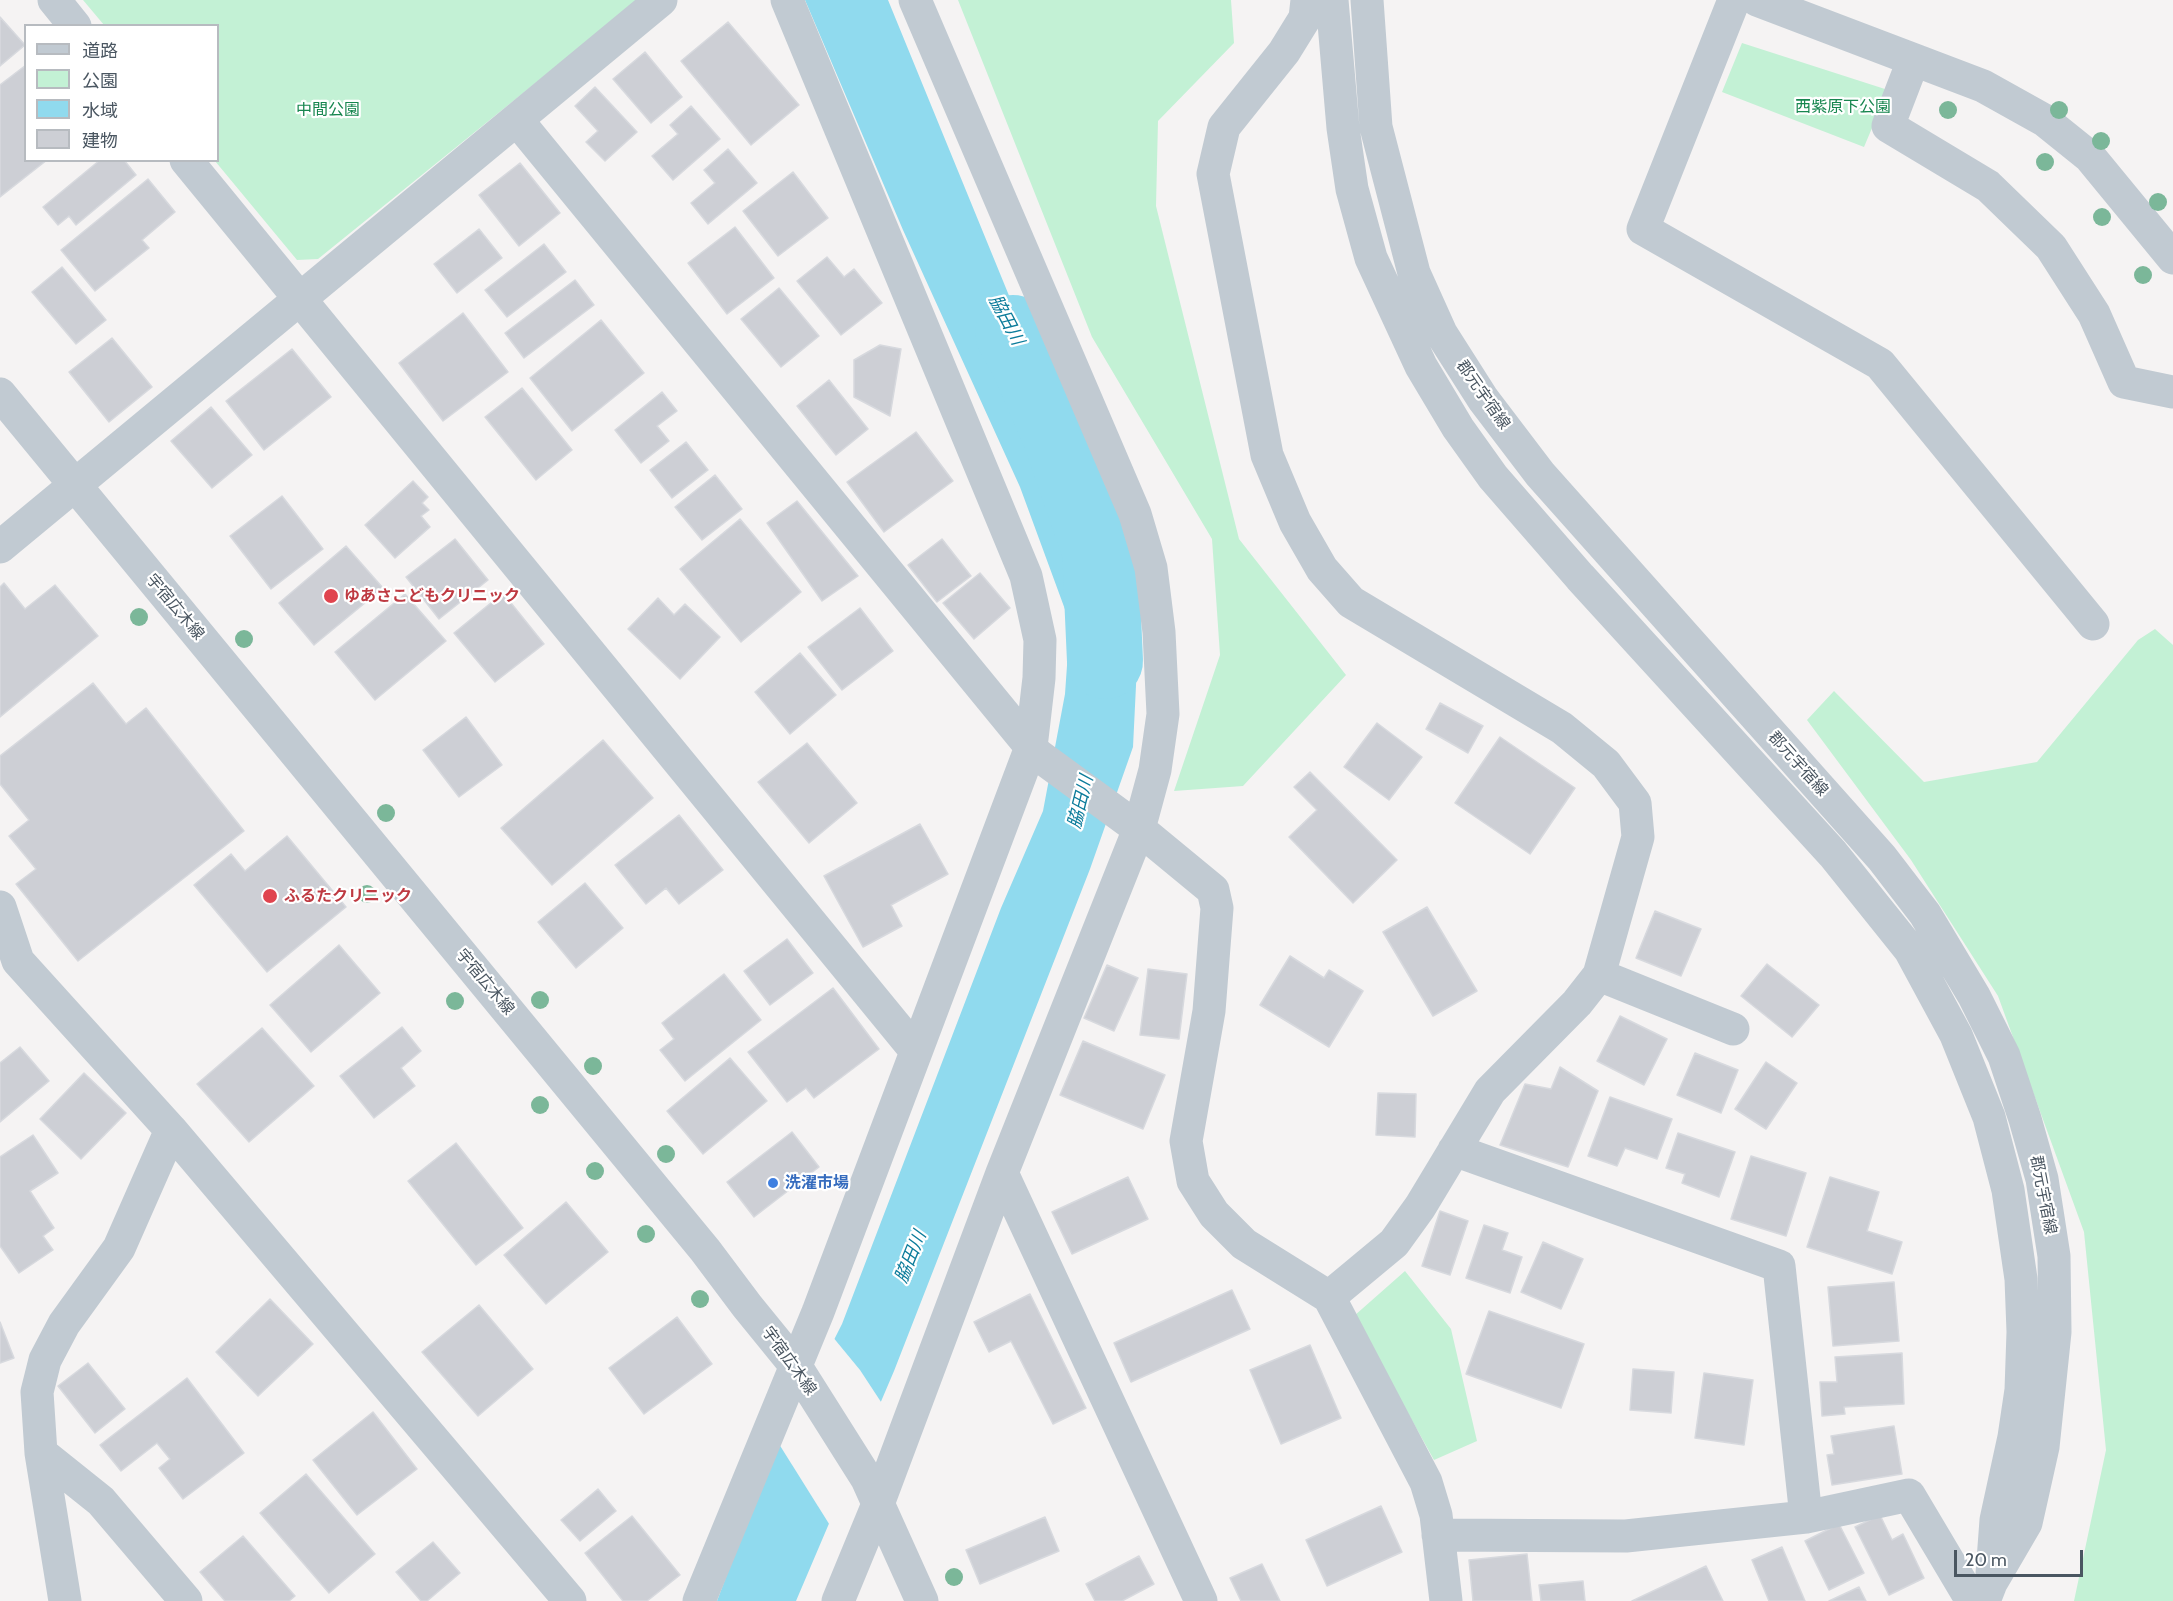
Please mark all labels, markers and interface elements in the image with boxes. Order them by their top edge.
legend [24,24,219,162]
text: 道路 [82,40,118,62]
text: 公園 [82,70,118,92]
park label: 西紫原下公園 [1795,97,1891,117]
text: 水域 [82,100,118,122]
park label: 中間公園 [296,100,360,120]
text: 建物 [82,130,118,152]
water label: 脇田川 [984,291,1028,349]
street label: 郡元宇宿線 [1452,357,1514,433]
street label: 宇宿広木線 [142,570,208,644]
place label: ゆあさこどもクリニック [344,586,520,606]
marker: ゆあさこどもクリニック [322,587,340,605]
street label: 郡元宇宿線 [1764,728,1832,800]
water label: 脇田川 [1064,773,1098,831]
place label: ふるたクリニック [284,886,412,906]
marker: ふるたクリニック [261,887,279,905]
street label: 宇宿広木線 [452,945,518,1019]
street label: 郡元宇宿線 [2026,1154,2060,1236]
place label: 洗濯市場 [785,1173,849,1193]
marker: 洗濯市場 [766,1176,780,1190]
water label: 脇田川 [891,1228,931,1286]
street label: 宇宿広木線 [758,1323,820,1399]
scale bar [1957,1538,2086,1576]
text: 20 m [1965,1549,2007,1571]

